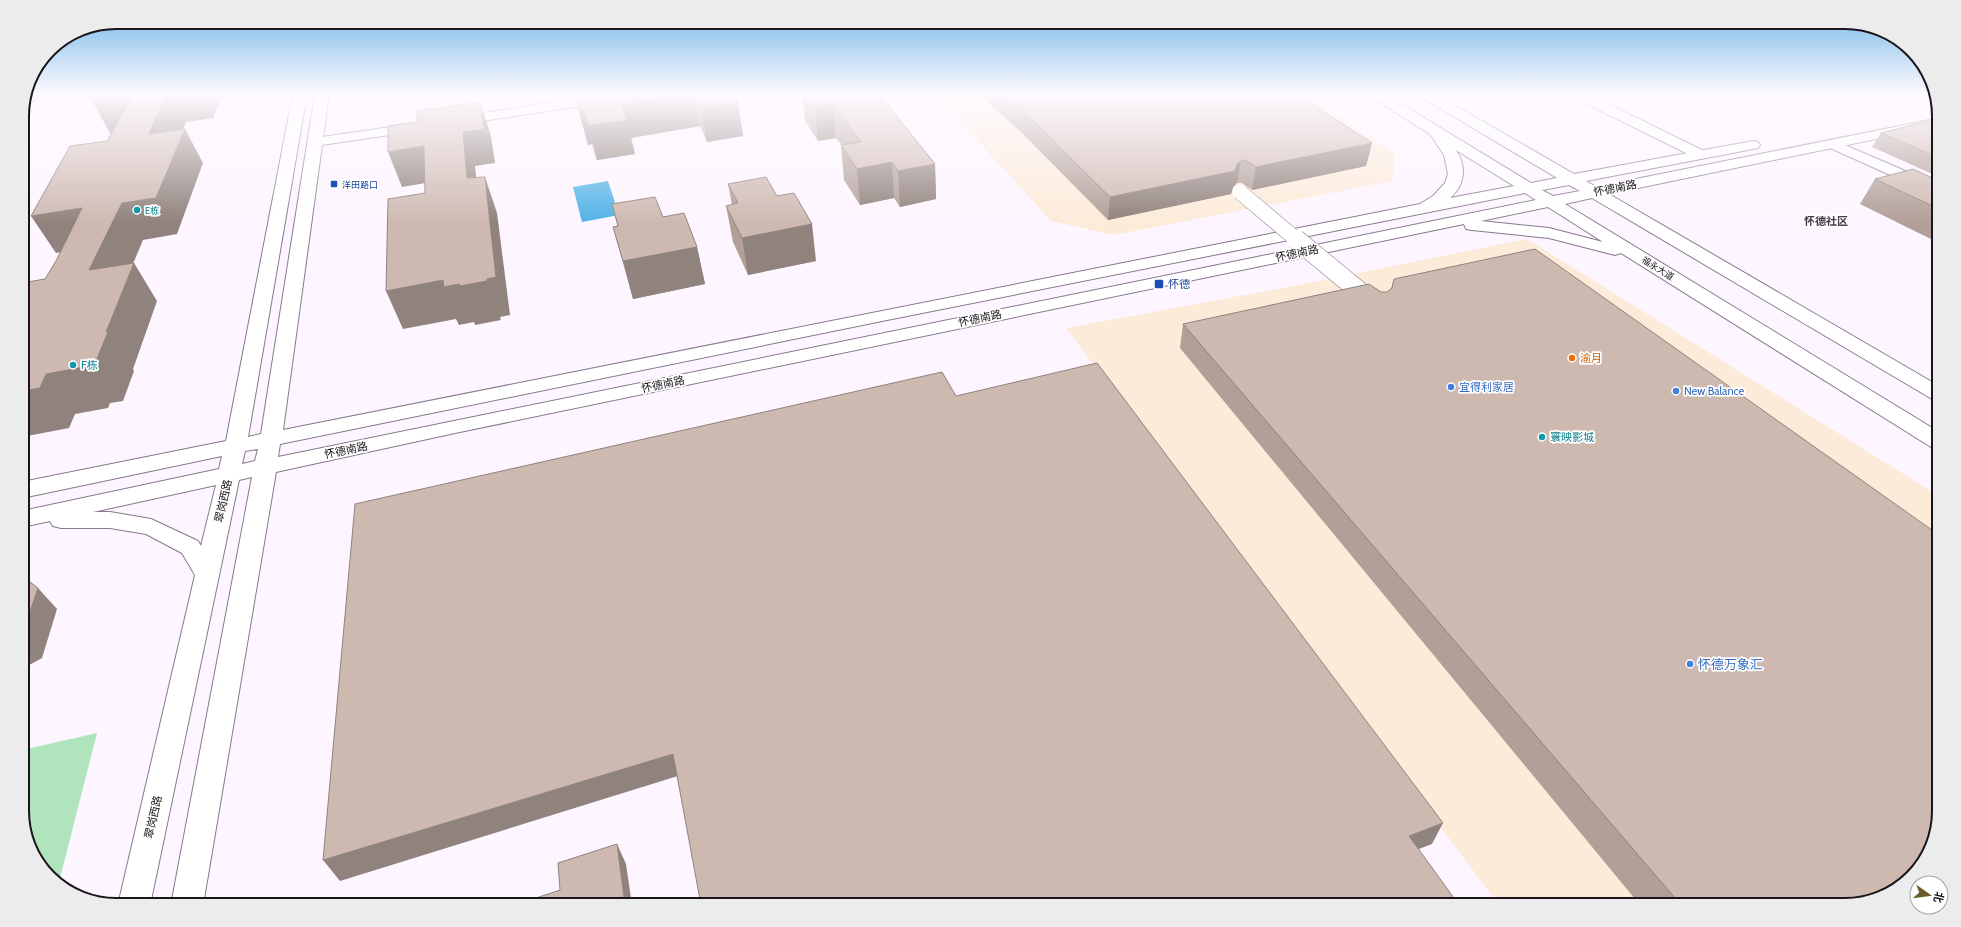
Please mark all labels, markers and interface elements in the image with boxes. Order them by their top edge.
street label: 怀德南路 [1592,177,1638,199]
marker: 洋田路口 [329,179,339,189]
place label: 洋田路口 [342,179,378,190]
marker: E栋 [132,205,142,215]
place label: E栋 [145,205,159,216]
district label: 怀德社区 [1804,214,1848,228]
street label: 怀德南路 [1274,242,1320,264]
street label: 福永大道 [1640,254,1676,282]
place label: 怀德 [1168,277,1190,291]
marker: 怀德 [1153,278,1165,290]
street label: 怀德南路 [957,307,1003,329]
place label: 渝月 [1580,351,1602,365]
marker: 渝月 [1567,353,1577,363]
place label: F栋 [81,358,98,372]
marker: F栋 [68,360,78,370]
street label: 怀德南路 [640,373,686,395]
place label: 宜得利家居 [1459,380,1514,394]
marker: 宜得利家居 [1446,382,1456,392]
place label: New Balance [1684,384,1744,398]
marker: New Balance [1671,386,1681,396]
place label: 寰映影城 [1550,430,1594,444]
marker: 寰映影城 [1537,432,1547,442]
street label: 怀德南路 [323,439,369,461]
street label: 翠岗西路 [211,478,235,524]
place label: 怀德万象汇 [1698,656,1763,672]
marker: 怀德万象汇 [1685,659,1695,669]
street label: 翠岗西路 [141,794,165,840]
north arrow [1909,875,1949,915]
text: 北 [1931,890,1947,904]

